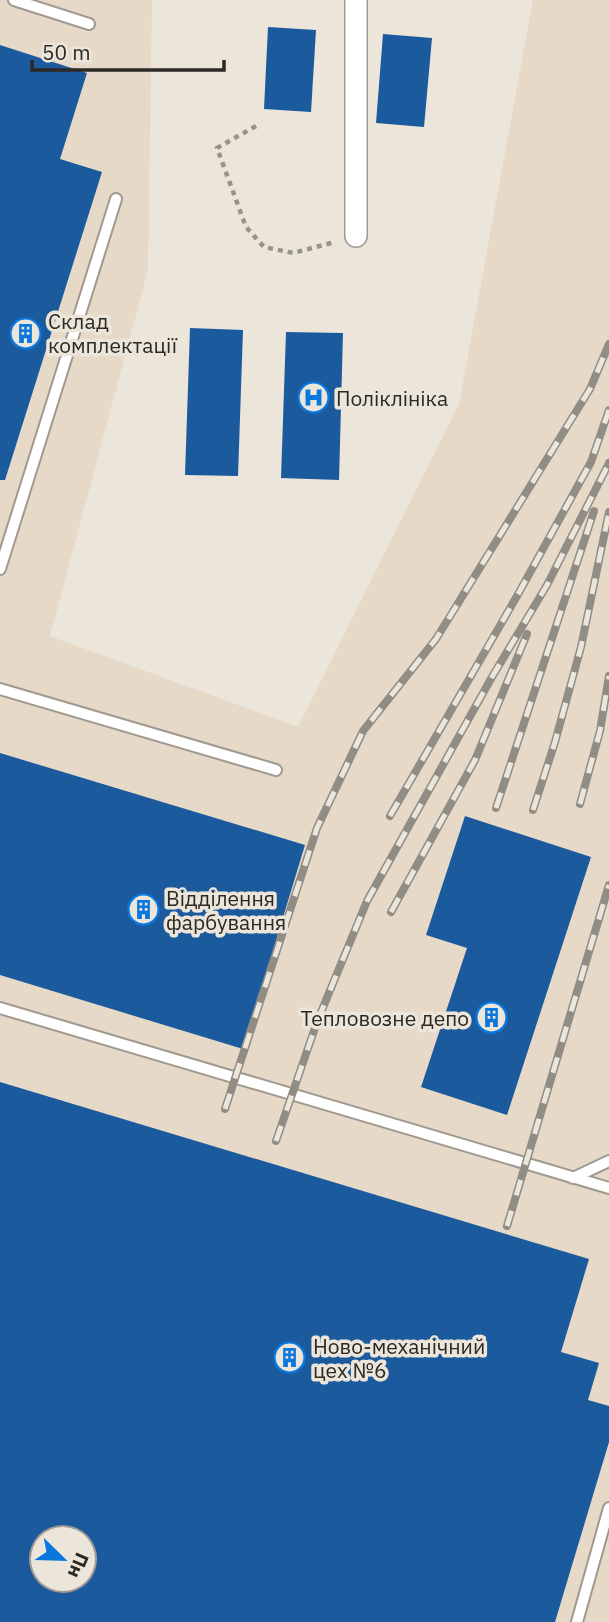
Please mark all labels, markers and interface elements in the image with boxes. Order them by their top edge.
scale bar [32,28,224,72]
text: 50 m [42,38,91,66]
place label: Склад комплектації [48,307,178,359]
building icon: Склад комплектації [8,316,42,350]
hospital icon: Поліклініка [296,381,330,415]
place label: Поліклініка [336,384,448,412]
place label: Відділення фарбування [166,884,286,936]
building icon: Відділення фарбування [126,893,160,927]
building icon: Тепловозне депо [475,1001,509,1035]
place label: Тепловозне депо [301,1004,469,1032]
place label: Ново-механічний цех №6 [313,1332,485,1384]
building icon: Ново-механічний цех №6 [273,1341,307,1375]
north arrow [28,1524,98,1594]
text: Пн [63,1549,95,1582]

